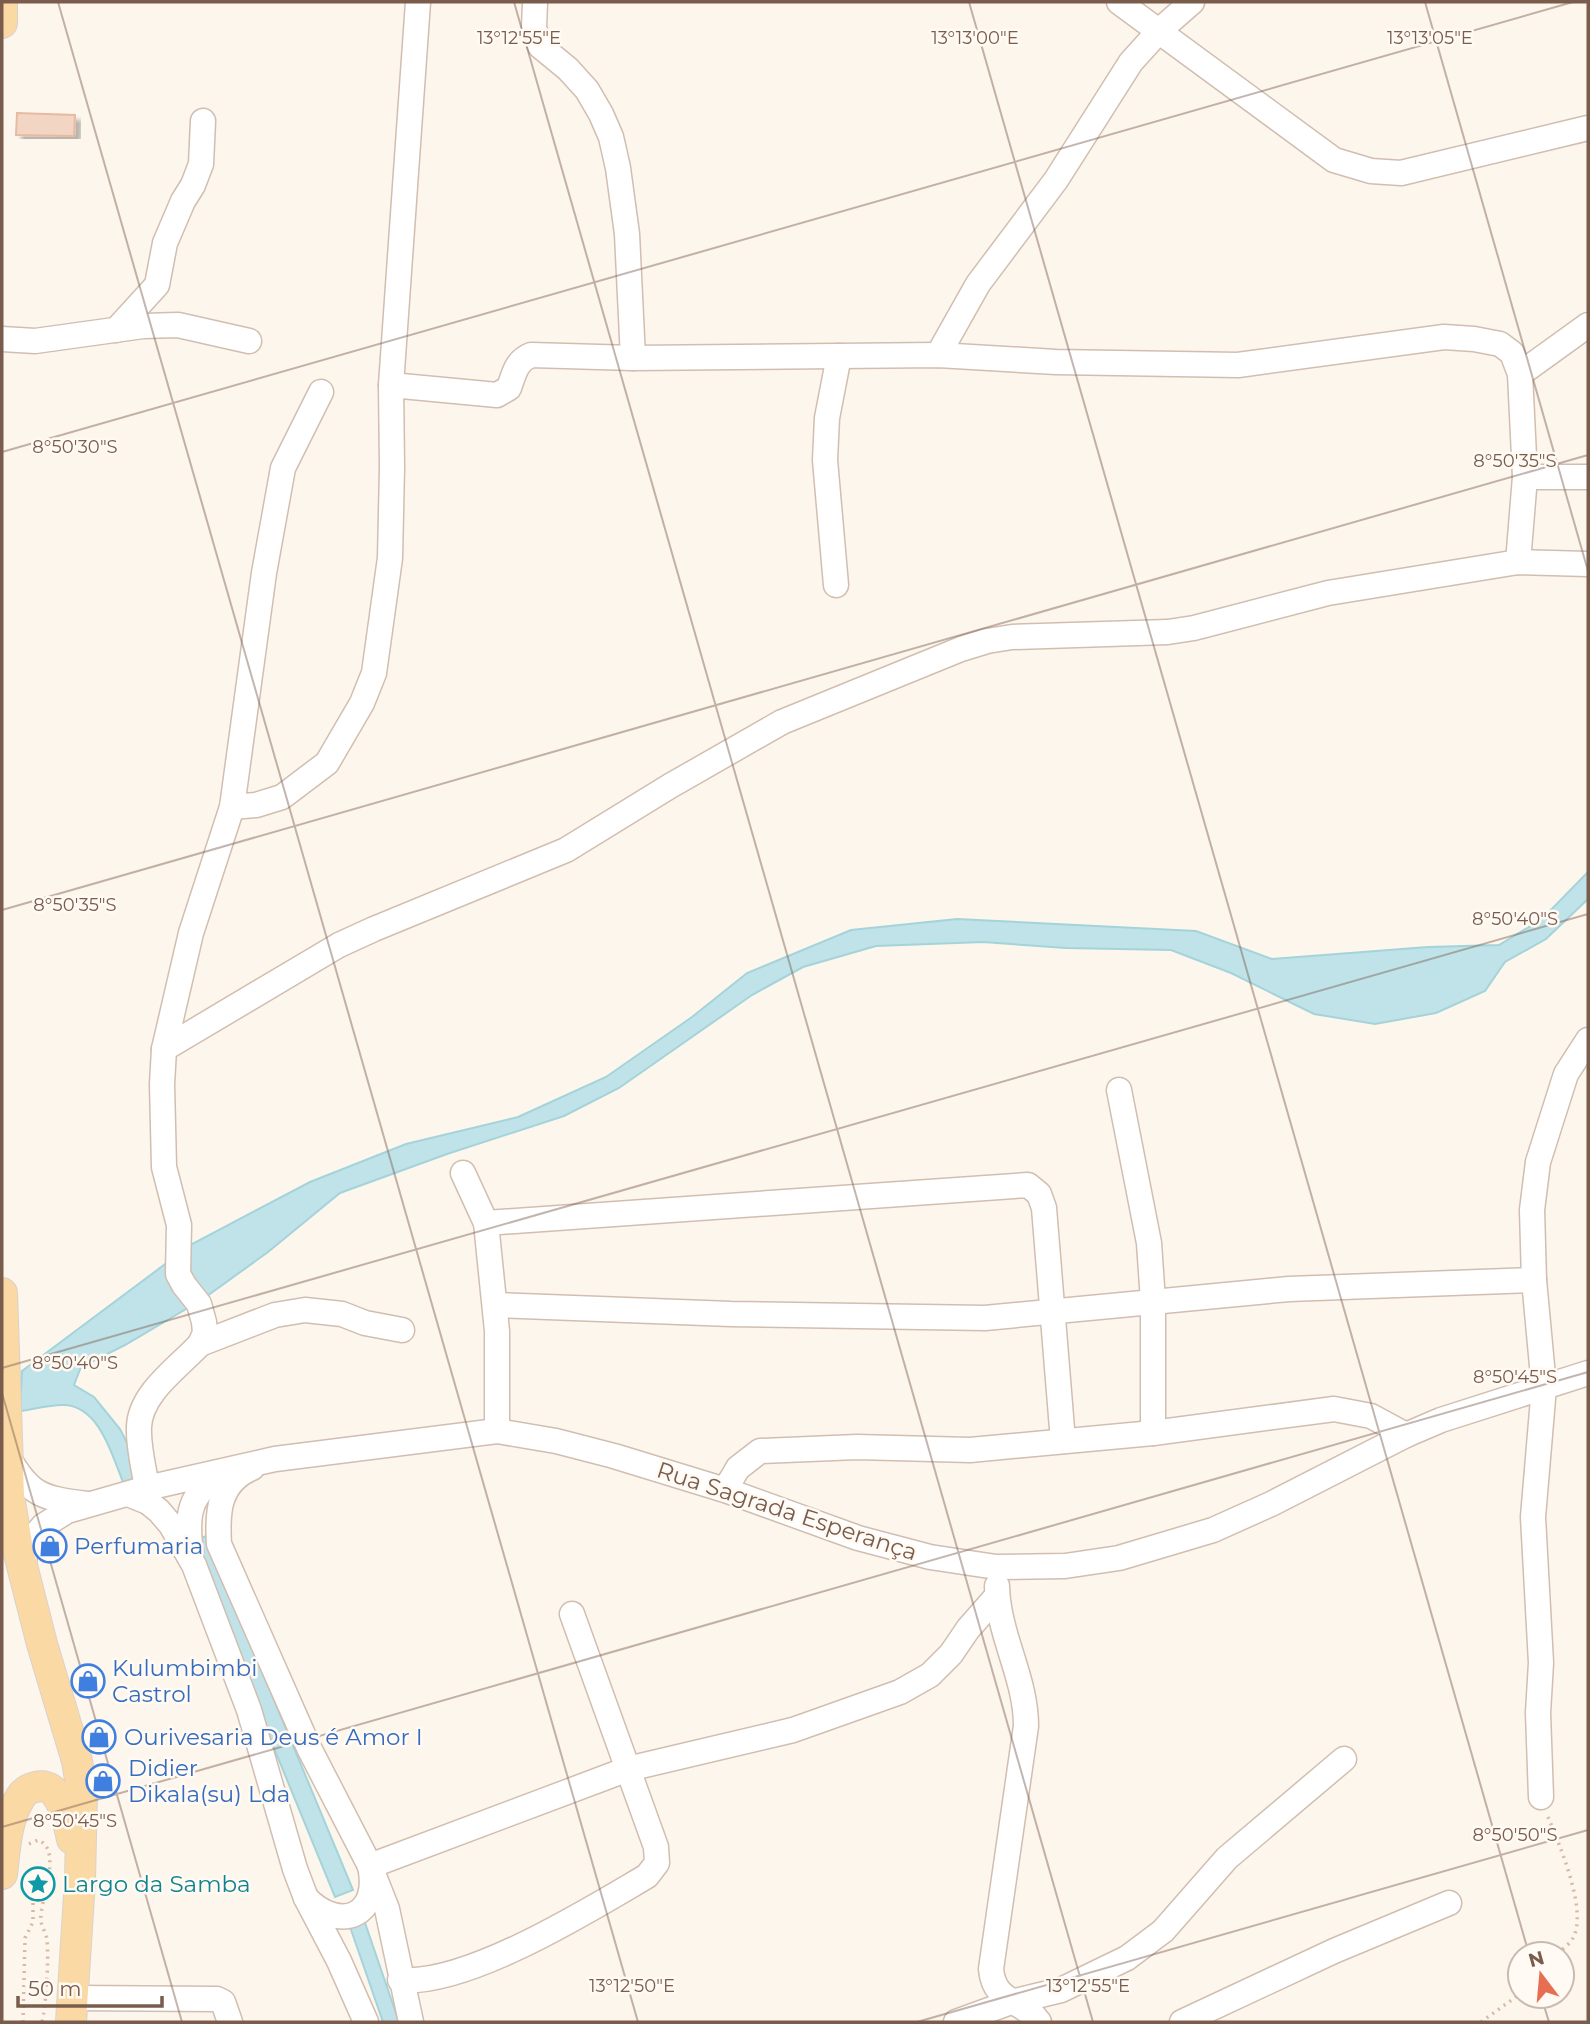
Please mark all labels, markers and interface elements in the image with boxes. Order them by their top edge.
text: 13°12'55"E [477,27,561,49]
text: 13°13'00"E [931,27,1019,49]
text: 13°13'05"E [1387,27,1473,49]
text: 8°50'30"S [32,436,118,458]
text: 8°50'35"S [1473,450,1557,472]
text: 8°50'35"S [33,894,117,916]
text: 8°50'40"S [1472,908,1558,930]
text: 8°50'40"S [32,1352,118,1374]
text: 8°50'45"S [1473,1366,1557,1388]
street label: Rua Sagrada Esperança [653,1456,921,1566]
shop icon: Perfumaria [31,1527,69,1565]
place label: Perfumaria [74,1532,203,1560]
place label: Kulumbimbi Castrol [112,1654,257,1708]
shop icon: Kulumbimbi Castrol [69,1662,107,1700]
shop icon: Ourivesaria Deus é Amor I [80,1718,118,1756]
place label: Ourivesaria Deus é Amor I [124,1723,423,1751]
place label: Didier Dikala(su) Lda [128,1754,290,1808]
shop icon: Didier Dikala(su) Lda [84,1762,122,1800]
text: 8°50'45"S [33,1810,117,1832]
text: 8°50'50"S [1472,1824,1558,1846]
place icon: Largo da Samba [19,1865,57,1903]
place label: Largo da Samba [62,1870,251,1898]
north arrow [1506,1940,1576,2010]
text: N [1526,1946,1547,1972]
scale bar [18,1965,161,2009]
text: 13°12'50"E [589,1975,675,1997]
text: 13°12'55"E [1046,1975,1130,1997]
text: 50 m [28,1976,82,2001]

